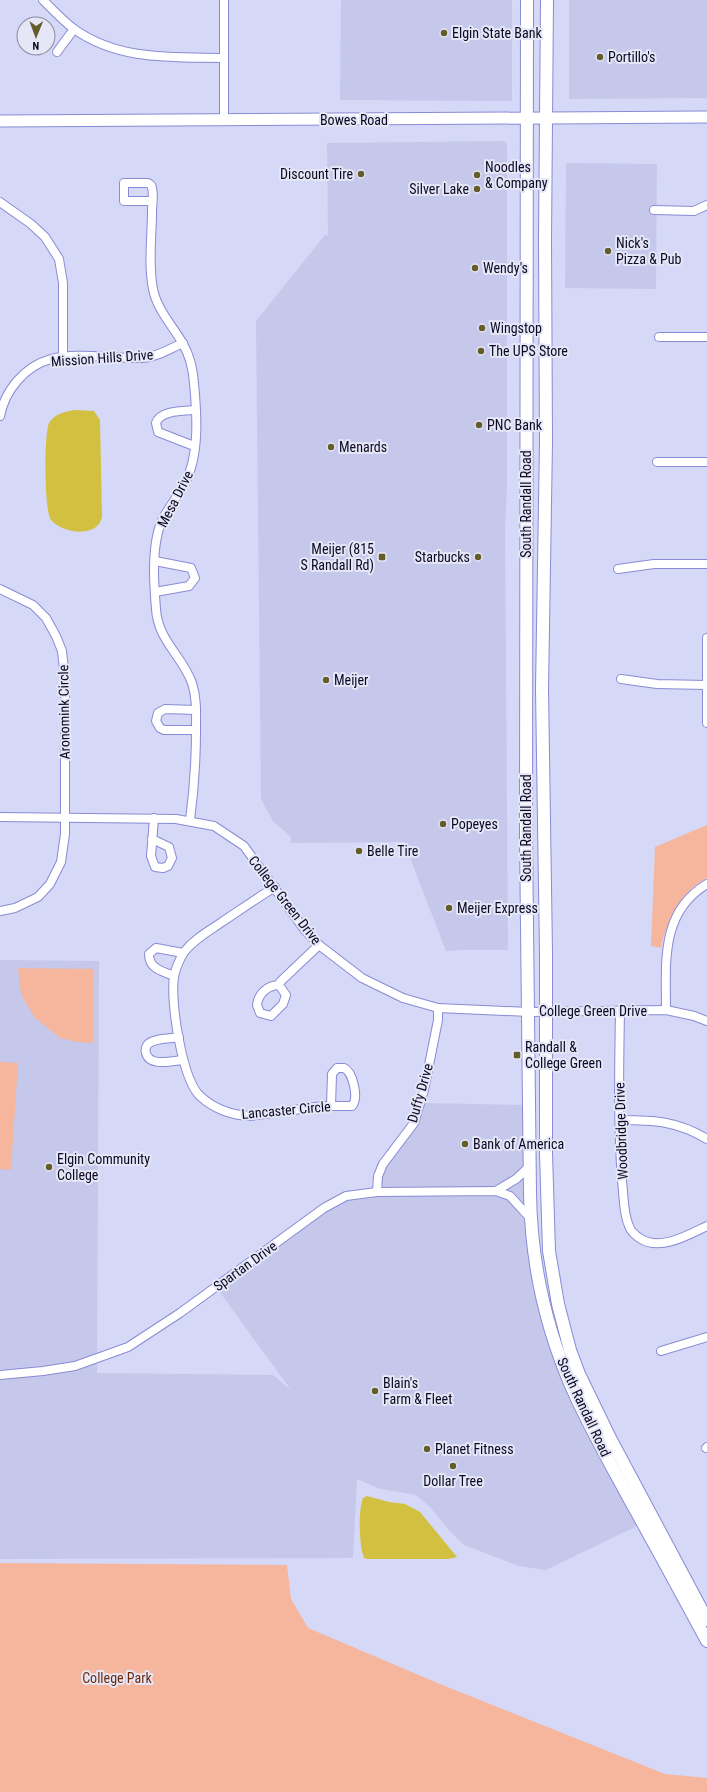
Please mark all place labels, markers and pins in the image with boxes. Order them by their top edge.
place label: Elgin State Bank [452,25,542,41]
marker: Elgin State Bank [439,28,449,38]
place label: Portillo's [608,49,655,65]
marker: Portillo's [595,52,605,62]
place label: Noodles & Company [485,159,548,191]
place label: Discount Tire [280,166,353,182]
marker: Discount Tire [356,169,366,179]
marker: Noodles & Company [472,170,482,180]
place label: Silver Lake [409,181,469,197]
marker: Silver Lake [472,184,482,194]
place label: Nick's Pizza & Pub [616,235,682,267]
marker: Nick's Pizza & Pub [603,246,613,256]
place label: Wendy's [483,260,528,276]
marker: Wendy's [470,263,480,273]
place label: Wingstop [490,320,542,336]
marker: Wingstop [477,323,487,333]
place label: The UPS Store [489,343,568,359]
marker: The UPS Store [476,346,486,356]
place label: PNC Bank [487,417,543,433]
marker: PNC Bank [474,420,484,430]
place label: Menards [339,439,387,455]
marker: Menards [326,442,336,452]
place label: Meijer (815 S Randall Rd) [300,541,374,574]
place label: Starbucks [415,549,470,565]
marker: Meijer (815 S Randall Rd) [377,552,387,562]
marker: Starbucks [473,552,483,562]
place label: Meijer [334,672,368,688]
marker: Meijer [321,675,331,685]
place label: Popeyes [451,816,498,832]
marker: Popeyes [438,819,448,829]
place label: Belle Tire [367,843,419,859]
marker: Belle Tire [354,846,364,856]
place label: Meijer Express [457,900,538,916]
marker: Meijer Express [444,903,454,913]
place label: Randall & College Green [525,1039,602,1071]
marker: Randall & College Green [512,1050,522,1060]
place label: Bank of America [473,1136,564,1152]
marker: Bank of America [460,1139,470,1149]
place label: Elgin Community College [57,1151,150,1183]
marker: Elgin Community College [44,1162,54,1172]
place label: Blain's Farm & Fleet [383,1375,452,1407]
marker: Blain's Farm & Fleet [370,1386,380,1396]
place label: Planet Fitness [435,1441,514,1457]
marker: Planet Fitness [422,1444,432,1454]
marker: Dollar Tree [448,1461,458,1471]
place label: Dollar Tree [423,1473,483,1489]

